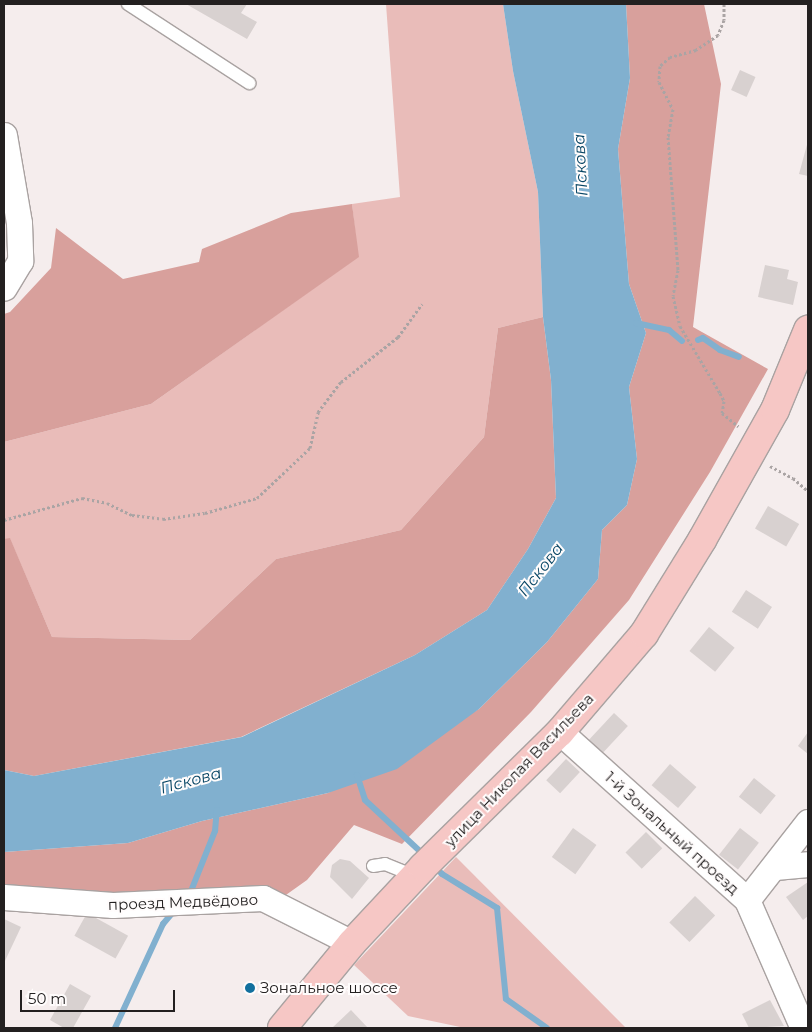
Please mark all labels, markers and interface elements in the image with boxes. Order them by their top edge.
water label: Пскова [570,133,592,197]
water label: Пскова [514,539,568,601]
street label: улица Николая Васильева [441,690,597,850]
water label: Пскова [158,764,224,798]
street label: 1-й Зональный проезд [601,768,743,898]
street label: проезд Медвёдово [108,890,258,914]
place label: Зональное шоссе [260,979,398,997]
scale bar [22,980,178,1012]
marker: Зональное шоссе [244,982,256,994]
text: 50 m [28,989,66,1008]

